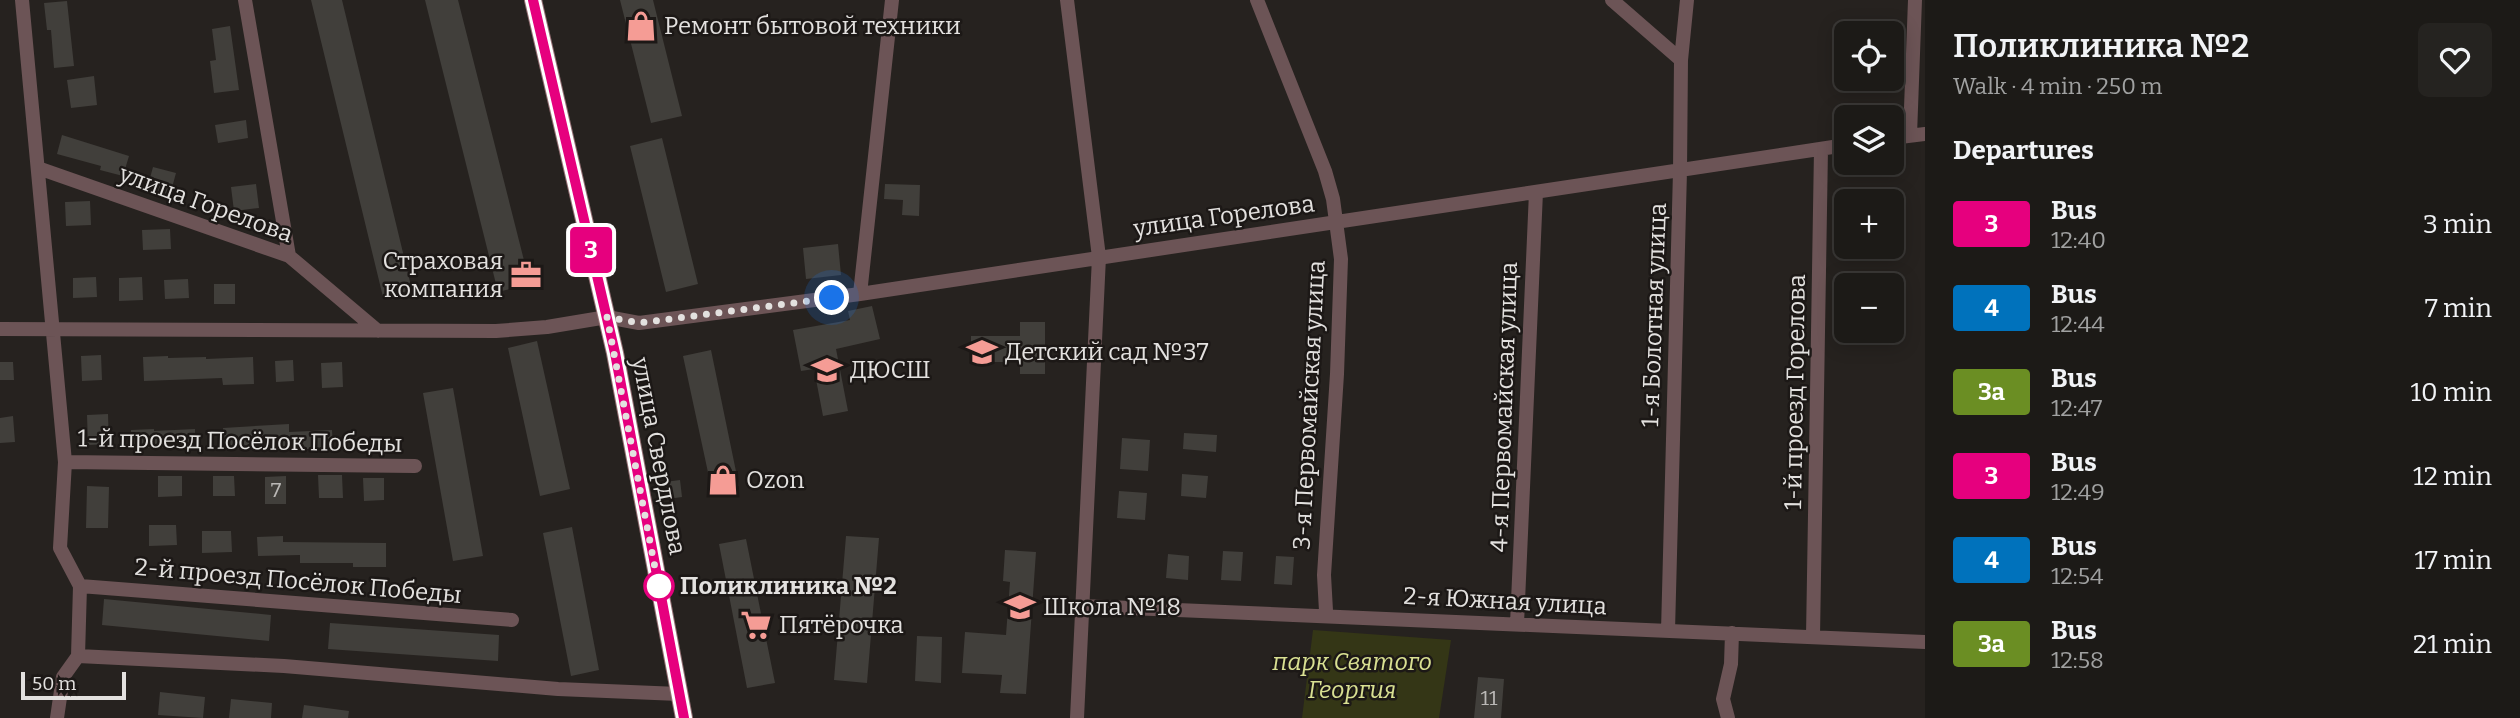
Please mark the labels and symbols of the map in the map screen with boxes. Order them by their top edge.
shop icon: Ремонт бытовой техники [624,9,658,43]
place label: Ремонт бытовой техники [664,12,961,40]
street label: улица Горелова [114,159,297,248]
street label: улица Горелова [1131,189,1316,243]
street label: 1-я Болотная улица [1636,202,1672,428]
line badge: 3 [568,227,614,273]
place label: Страховая компания [383,247,503,303]
office icon: Страховая компания [509,258,543,292]
street label: 3-я Первомайская улица [1287,259,1331,551]
street label: 4-я Первомайская улица [1485,261,1523,553]
street label: 1-й проезд Горелова [1779,274,1811,510]
your location [814,280,849,315]
school or university icon: Детский сад №37 [965,335,999,369]
place label: Детский сад №37 [1005,338,1209,366]
school or university icon: ДЮСШ [810,353,844,387]
street label: улица Свердлова [626,354,692,557]
place label: ДЮСШ [850,356,931,384]
street label: 1-й проезд Посёлок Победы [77,424,403,458]
shop icon: Ozon [706,463,740,497]
place label: Ozon [746,466,804,494]
house number: 7 [271,477,282,503]
street label: 2-й проезд Посёлок Победы [133,553,463,609]
marker: Поликлиника №2 [644,571,674,601]
place label: Поликлиника №2 [680,572,897,600]
street label: 2-я Южная улица [1403,582,1607,620]
school or university icon: Школа №18 [1003,590,1037,624]
place label: Школа №18 [1043,593,1181,621]
supermarket icon: Пятёрочка [739,608,773,642]
place label: Пятёрочка [779,611,904,639]
park label: парк Святого Георгия [1271,648,1432,704]
scale bar [21,669,126,701]
house number: 11 [1480,685,1498,711]

